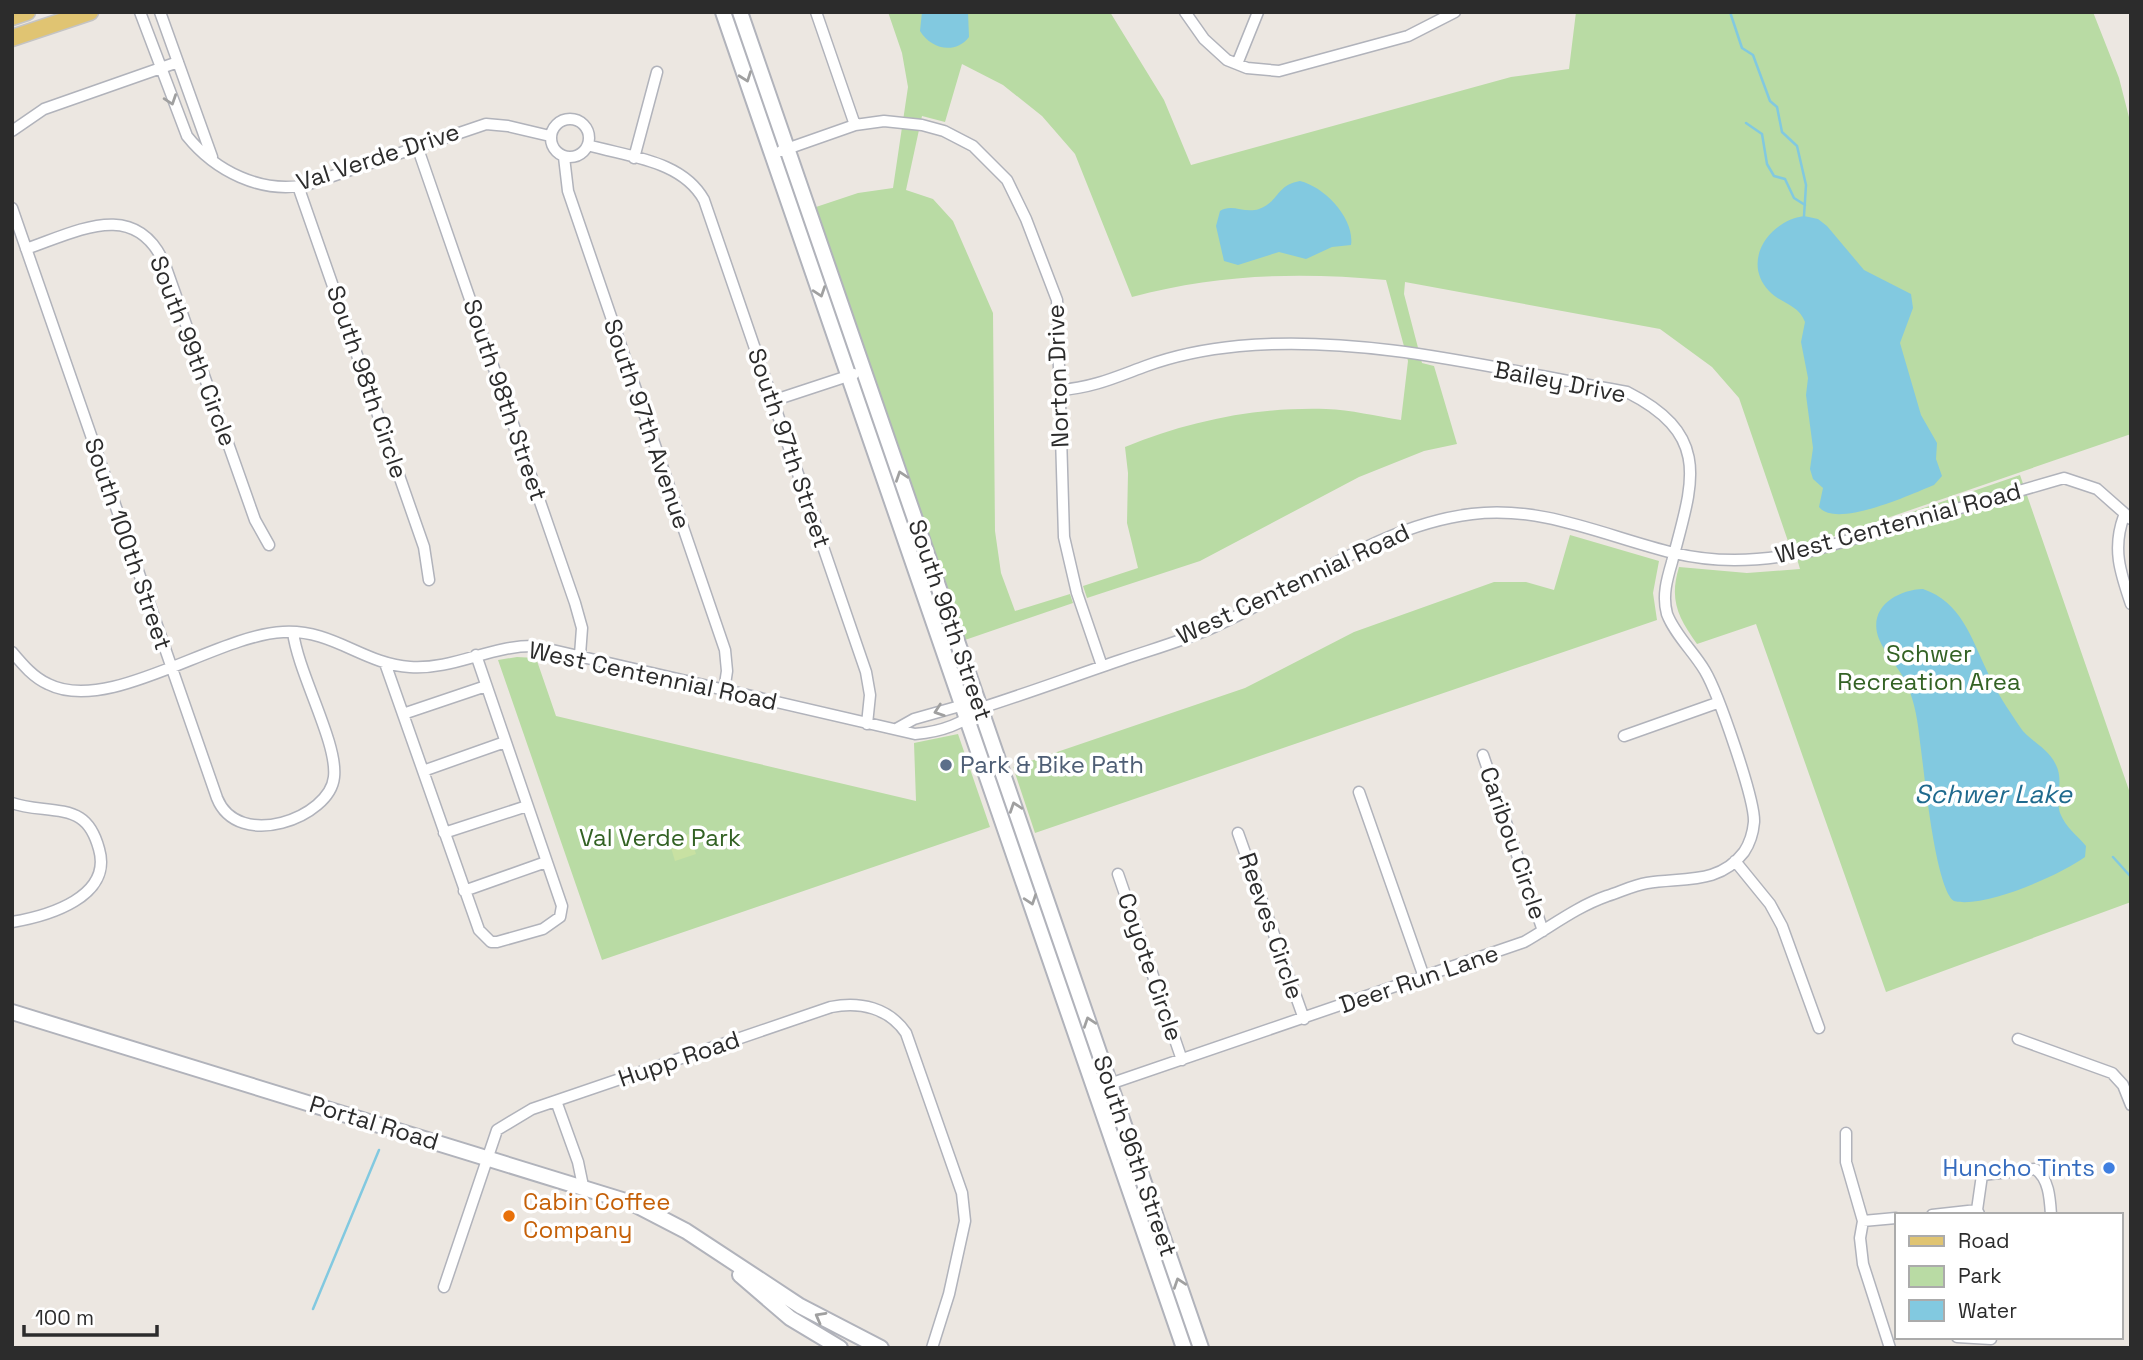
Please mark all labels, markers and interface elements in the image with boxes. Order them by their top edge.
one-way arrow [738,70,752,82]
one-way arrow [163,93,177,105]
street label: Val Verde Drive [292,116,463,197]
street label: South 99th Circle [143,251,244,451]
street label: South 98th Circle [320,281,415,482]
one-way arrow [812,285,826,297]
street label: South 98th Street [456,295,554,505]
street label: Norton Drive [1040,304,1075,448]
street label: South 97th Avenue [597,315,698,533]
street label: South 97th Street [741,344,838,552]
street label: Bailey Drive [1491,354,1629,410]
street label: South 100th Street [78,434,179,654]
one-way arrow [895,470,909,482]
street label: West Centennial Road [1772,475,2024,570]
street label: South 96th Street [902,515,999,725]
street label: West Centennial Road [1171,516,1414,651]
street label: West Centennial Road [526,634,780,717]
park label: Schwer Recreation Area [1837,638,2021,697]
one-way arrow [933,703,945,717]
place label: Park & Bike Path [960,749,1144,780]
marker: Park & Bike Path [938,757,954,773]
street label: Caribou Circle [1473,762,1554,923]
water label: Schwer Lake [1914,777,2073,811]
one-way arrow [1009,801,1023,813]
park label: Val Verde Park [579,822,741,853]
street label: Reeves Circle [1232,849,1311,1003]
street label: Coyote Circle [1111,889,1190,1045]
one-way arrow [1023,894,1037,906]
street label: Deer Run Lane [1335,937,1502,1020]
one-way arrow [1083,1016,1097,1028]
street label: Hupp Road [614,1023,744,1094]
street label: South 96th Street [1087,1051,1184,1261]
street label: Portal Road [306,1088,443,1157]
place label: Huncho Tints [1943,1152,2095,1183]
marker: Huncho Tints [2101,1160,2117,1176]
place label: Cabin Coffee Company [523,1186,670,1245]
marker: Cabin Coffee Company [501,1208,517,1224]
legend [1895,1213,2122,1339]
text: Road [1958,1227,2010,1254]
text: Park [1958,1262,2002,1289]
one-way arrow [1173,1278,1187,1290]
scale bar [24,1294,158,1338]
text: Water [1958,1297,2017,1324]
text: 100 m [35,1304,94,1331]
one-way arrow [814,1312,827,1325]

